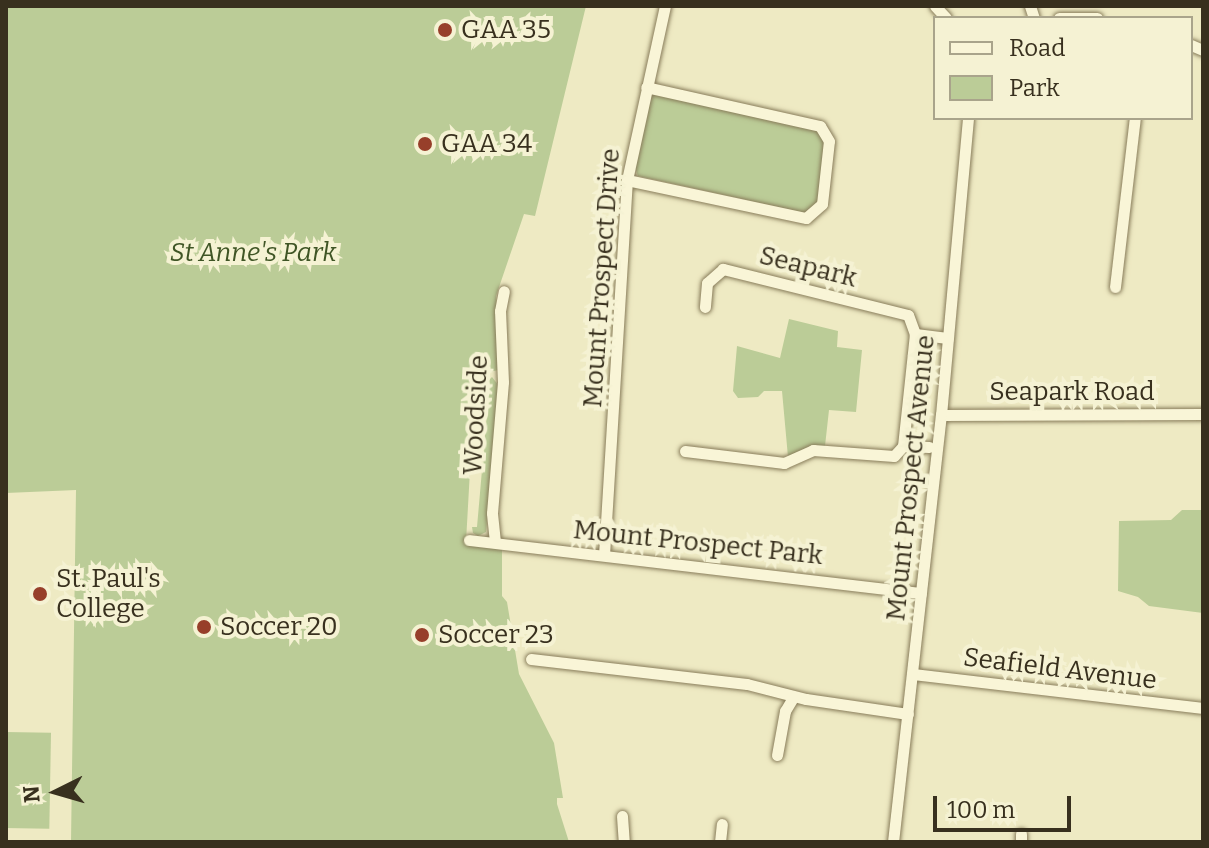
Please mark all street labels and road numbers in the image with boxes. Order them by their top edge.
street label: Mount Prospect Drive [577,147,627,409]
street label: Seapark [756,240,860,294]
street label: Mount Prospect Avenue [880,334,942,622]
street label: Woodside [457,354,495,476]
street label: Seapark Road [989,376,1155,408]
street label: Mount Prospect Park [572,514,824,572]
street label: Seafield Avenue [962,642,1158,696]

